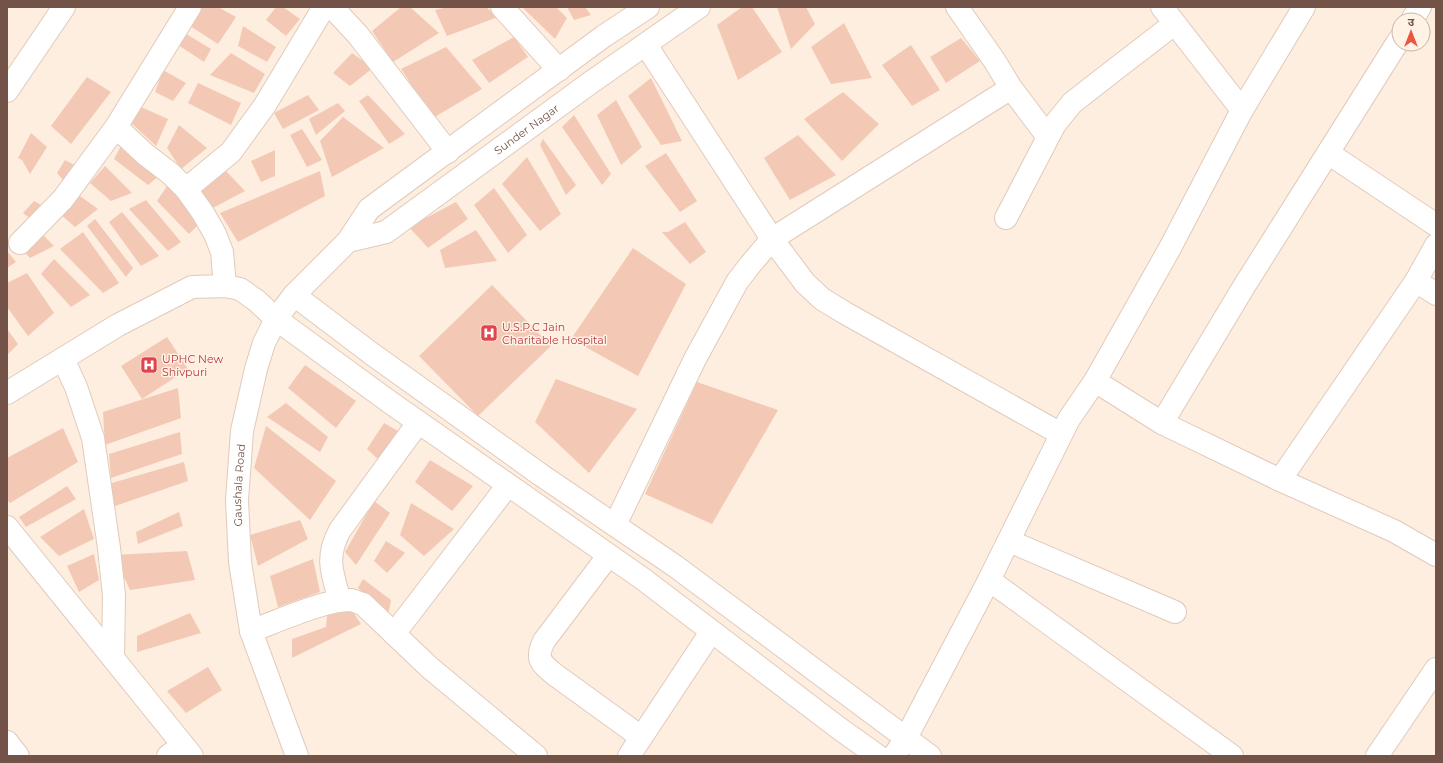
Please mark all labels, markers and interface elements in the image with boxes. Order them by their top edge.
north arrow [1391,12,1431,52]
text: उ [1408,15,1415,29]
street label: Sunder Nagar [491,101,562,158]
place label: U.S.P.C Jain Charitable Hospital [502,320,607,347]
hospital icon: U.S.P.C Jain Charitable Hospital [479,323,499,343]
place label: UPHC New Shivpuri [162,352,224,379]
hospital icon: UPHC New Shivpuri [139,355,159,375]
street label: Gaushala Road [230,443,248,527]

